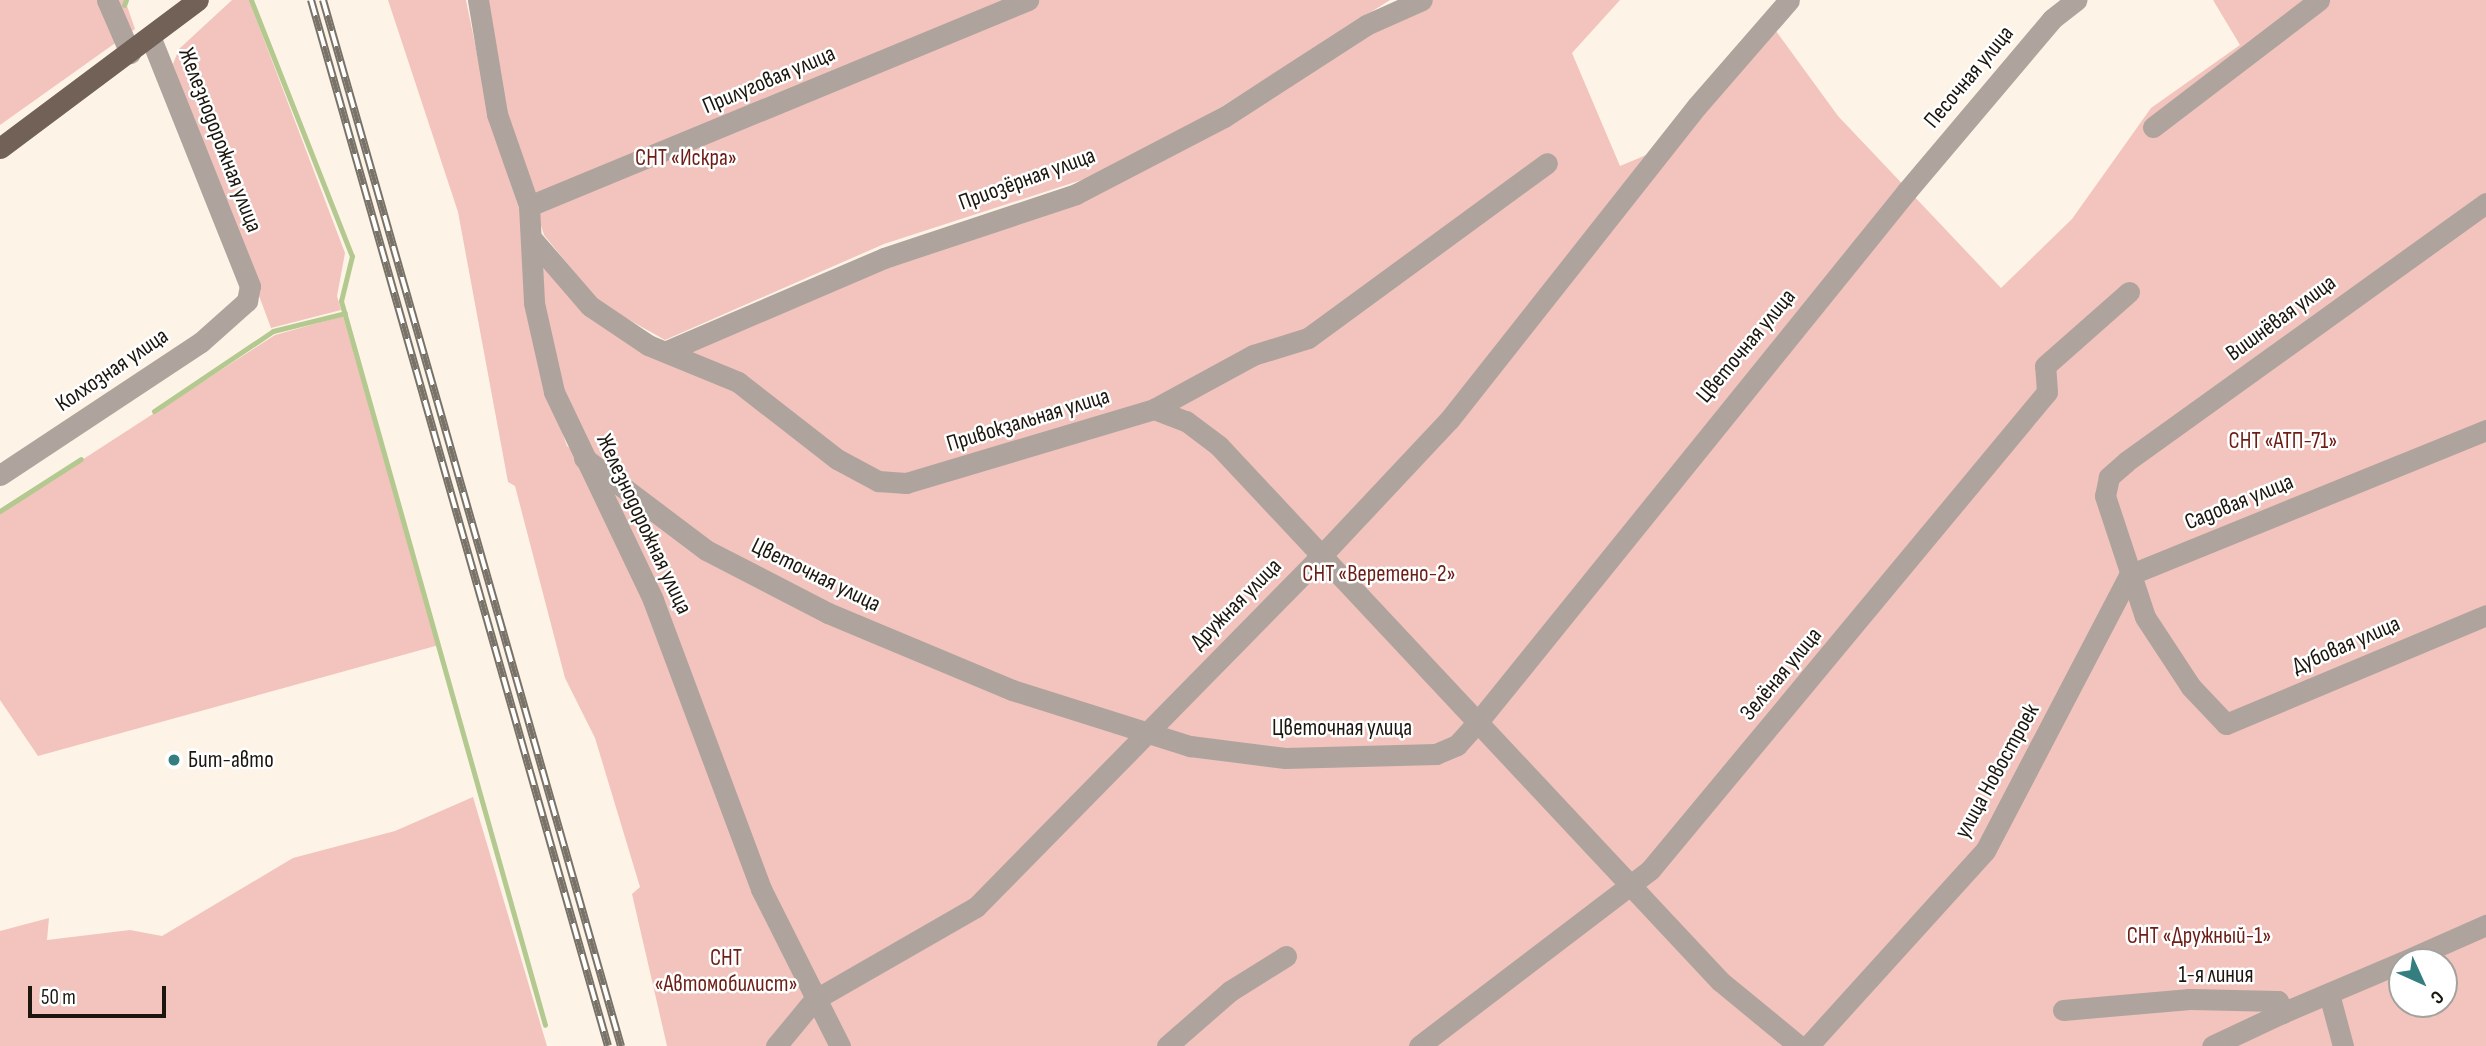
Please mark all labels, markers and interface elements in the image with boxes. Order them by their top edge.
street label: Песочная улица [1918,20,2020,134]
street label: Прилуговая улица [699,40,839,120]
street label: Железнодорожная улица [172,44,268,236]
street label: Приозёрная улица [955,142,1099,216]
park label: СНТ «Искра» [635,144,737,172]
street label: Вишнёвая улица [2221,269,2341,367]
street label: Цветочная улица [1690,284,1802,408]
street label: Колхозная улица [50,322,174,418]
street label: Привокзальная улица [943,382,1113,458]
park label: СНТ «АТП-71» [2229,427,2337,455]
street label: Железнодорожная улица [590,430,698,618]
street label: Садовая улица [2181,468,2297,536]
street label: Цветочная улица [747,532,885,618]
street label: Дружная улица [1185,553,1287,655]
park label: СНТ «Веретено-2» [1302,560,1456,588]
street label: Дубовая улица [2288,610,2404,680]
street label: Зелёная улица [1734,622,1828,726]
street label: улица Новостроек [1949,699,2045,843]
street label: Цветочная улица [1272,714,1412,742]
place label: Бит-авто [188,746,274,774]
marker: Бит-авто [166,752,182,768]
park label: СНТ «Дружный-1» [2127,922,2271,950]
park label: СНТ «Автомобилист» [654,944,798,998]
north arrow [2388,948,2458,1018]
street label: 1-я линия [2178,961,2254,989]
scale bar [32,972,170,1016]
text: 50 m [41,985,76,1010]
text: С [2425,985,2448,1008]

